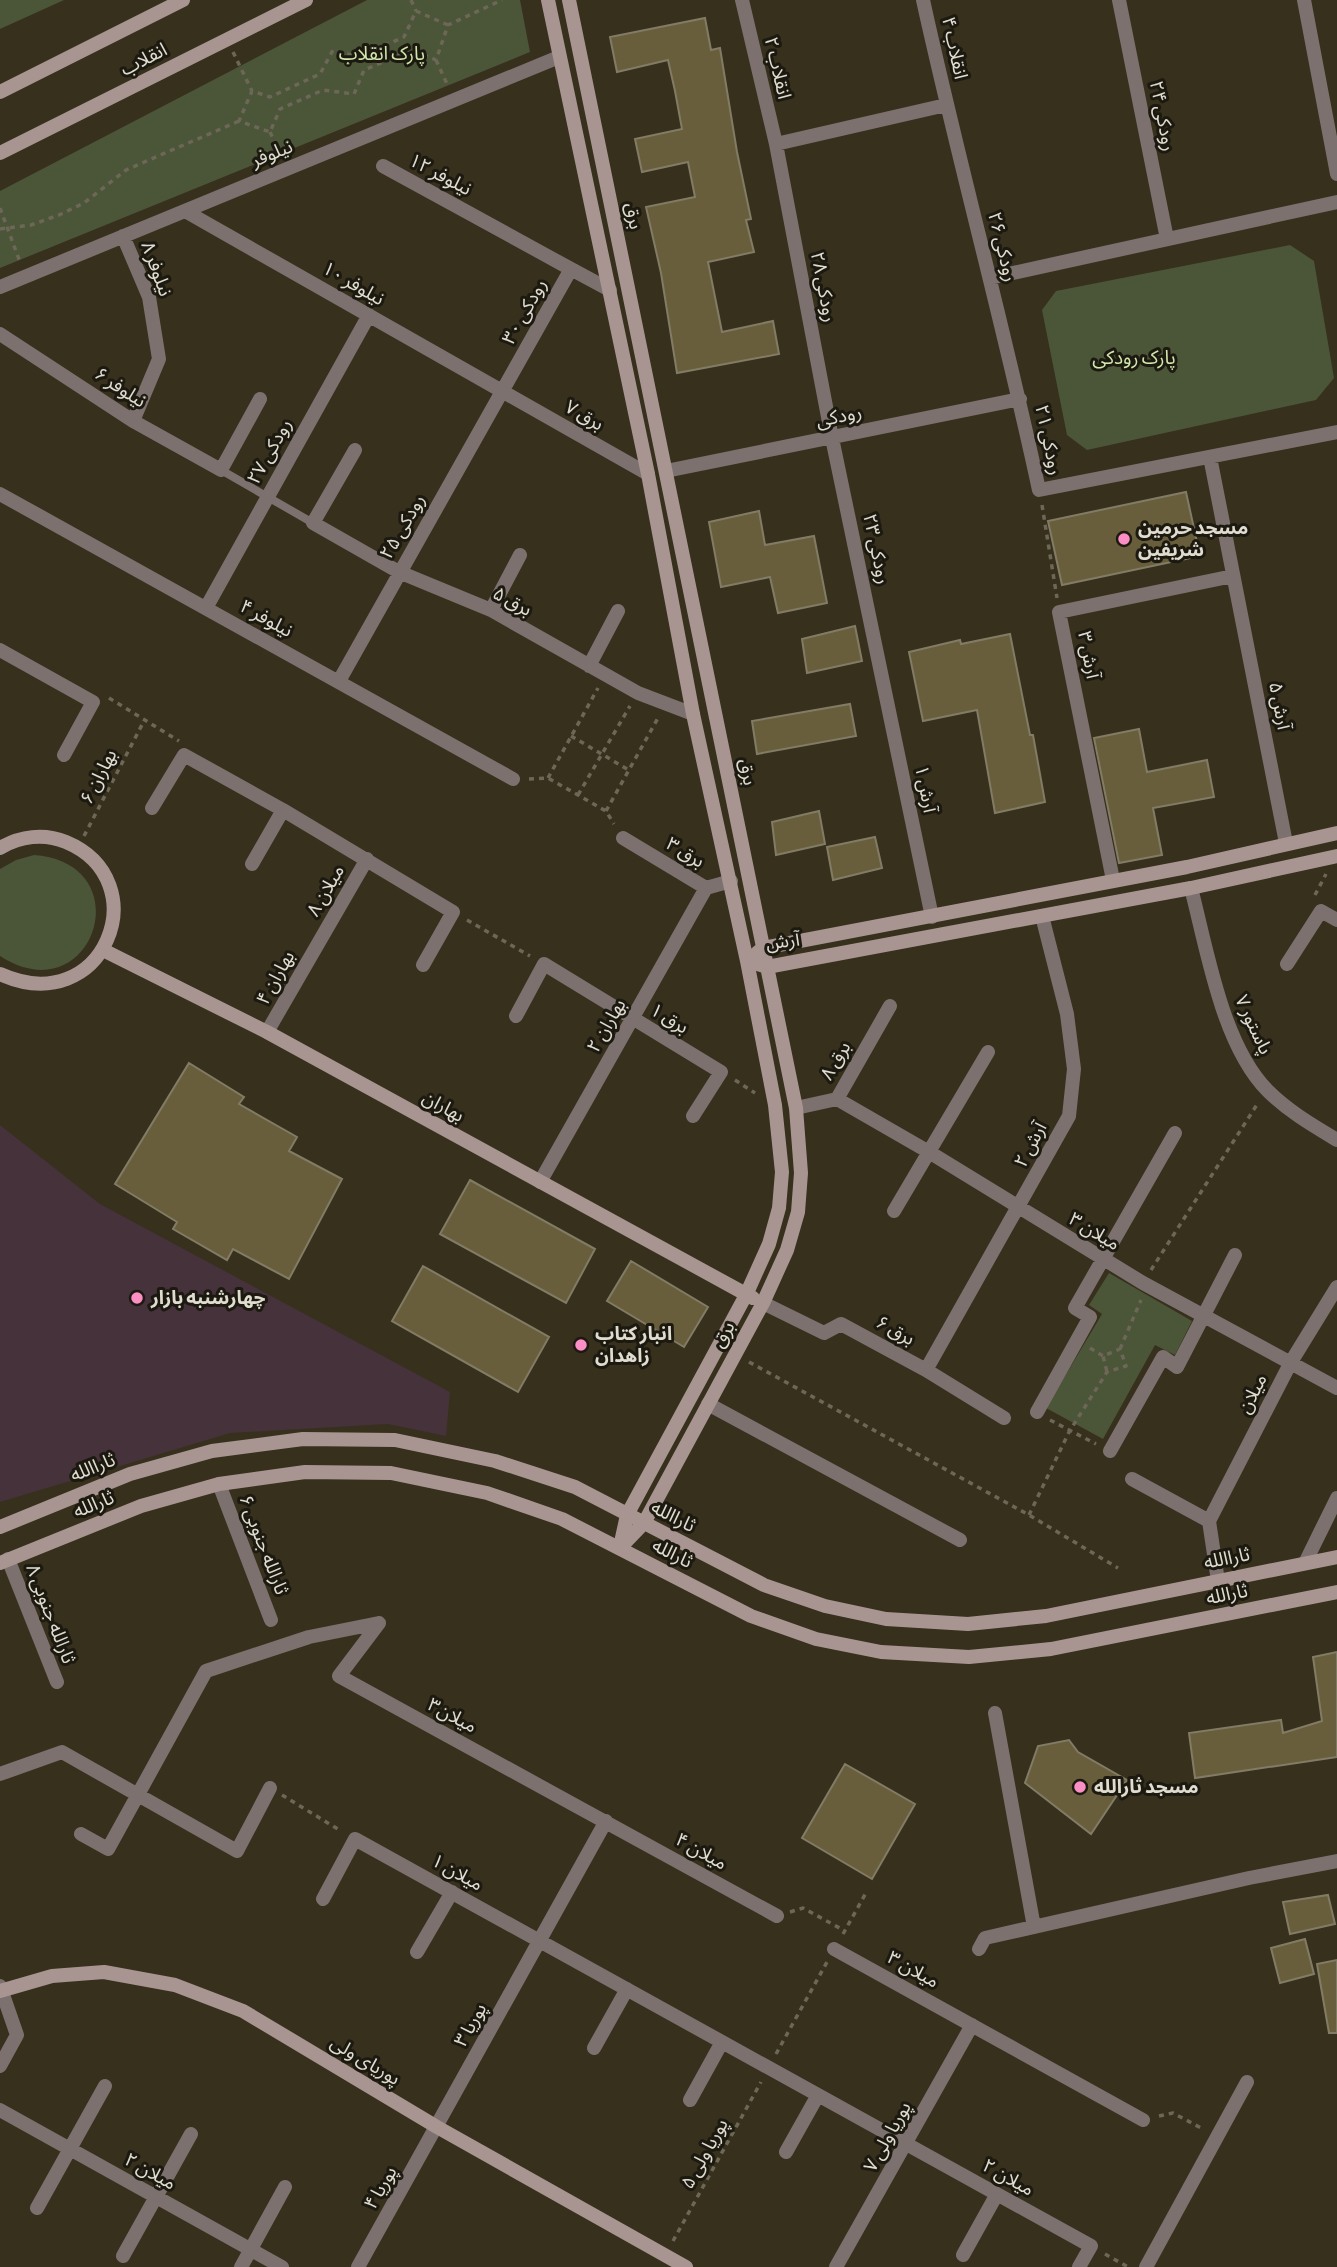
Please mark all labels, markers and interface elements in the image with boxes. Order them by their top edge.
street label: انقلاب ۴ [938,15,970,81]
street label: انقلاب ۲ [760,35,793,101]
street label: انقلاب [118,40,170,80]
park label: پارک انقلاب [339,45,425,66]
street label: رودکی ۲۴ [1145,79,1178,153]
street label: نیلوفر [248,137,296,172]
street label: نیلوفر ۱۲ [405,151,474,200]
street label: برق [620,201,645,231]
street label: رودکی ۲۶ [983,210,1020,284]
street label: نیلوفر ۸ [136,239,175,299]
street label: رودکی ۲۸ [806,250,839,324]
street label: نیلوفر ۱۰ [318,259,387,310]
street label: رودکی ۳۰ [499,276,551,348]
park label: پارک رودکی [1092,349,1176,370]
street label: نیلوفر ۶ [90,365,149,412]
street label: برق ۷ [561,398,606,435]
street label: رودکی [814,403,864,432]
street label: رودکی ۲۱ [1030,403,1065,477]
street label: رودکی ۲۷ [244,416,296,488]
street label: رودکی ۲۵ [377,491,430,563]
street label: رودکی ۲۳ [858,512,893,586]
place label: مسجد حرمین شریفین [1138,519,1248,561]
marker: مسجد حرمین شریفین [1116,531,1132,547]
street label: برق ۵ [489,584,534,621]
street label: نیلوفر ۴ [236,597,295,642]
street label: آرش ۳ [1073,629,1104,682]
street label: آرش ۵ [1264,680,1295,733]
street label: بهاران ۶ [77,747,122,808]
street label: برق [734,757,759,787]
street label: آرش ۱ [910,763,941,816]
street label: برق ۳ [662,834,707,873]
street label: میلان ۸ [304,862,348,920]
street label: آرش [765,929,803,954]
street label: بهاران ۴ [254,948,299,1009]
street label: پاستور ۷ [1229,992,1275,1059]
street label: بهاران ۲ [584,996,631,1057]
street label: برق ۱ [646,1000,691,1039]
street label: برق ۸ [818,1039,855,1084]
street label: بهاران [419,1088,467,1127]
street label: آرش ۲ [1010,1117,1052,1171]
street label: میلان ۳ [1065,1210,1123,1255]
place label: چهارشنبه بازار [150,1289,265,1309]
marker: چهارشنبه بازار [129,1290,145,1306]
street label: برق ۶ [872,1313,917,1350]
street label: برق [709,1319,740,1352]
place label: انبار کتاب زاهدان [595,1325,672,1367]
marker: انبار کتاب زاهدان [573,1337,589,1353]
street label: میلان [1235,1371,1271,1417]
street label: ثاراالله [68,1450,119,1486]
street label: ثارالله [71,1488,117,1523]
street label: ثارالله جنوبی ۶ [234,1493,291,1598]
street label: ثاراالله [647,1498,698,1537]
street label: ثارالله [648,1536,695,1573]
street label: ثاراالله [1202,1545,1252,1574]
street label: ثارالله جنوبی ۸ [21,1562,78,1667]
street label: ثارالله [1205,1582,1250,1609]
street label: میلان۳ [424,1695,480,1737]
place label: مسجد ثارالله [1094,1777,1199,1798]
marker: مسجد ثارالله [1072,1779,1088,1795]
street label: میلان ۴ [672,1830,730,1874]
street label: میلان ۱ [428,1851,486,1895]
street label: میلان ۳ [884,1948,942,1992]
street label: پوریا ۳ [451,2000,492,2051]
street label: پوریای ولی [326,2033,403,2091]
street label: پوریا ولی ۷ [861,2099,917,2176]
street label: پوریا ولی ۵ [678,2116,734,2193]
street label: میلان ۲ [121,2150,179,2194]
street label: میلان ۲ [979,2156,1037,2200]
street label: پوریا ۴ [361,2163,403,2214]

